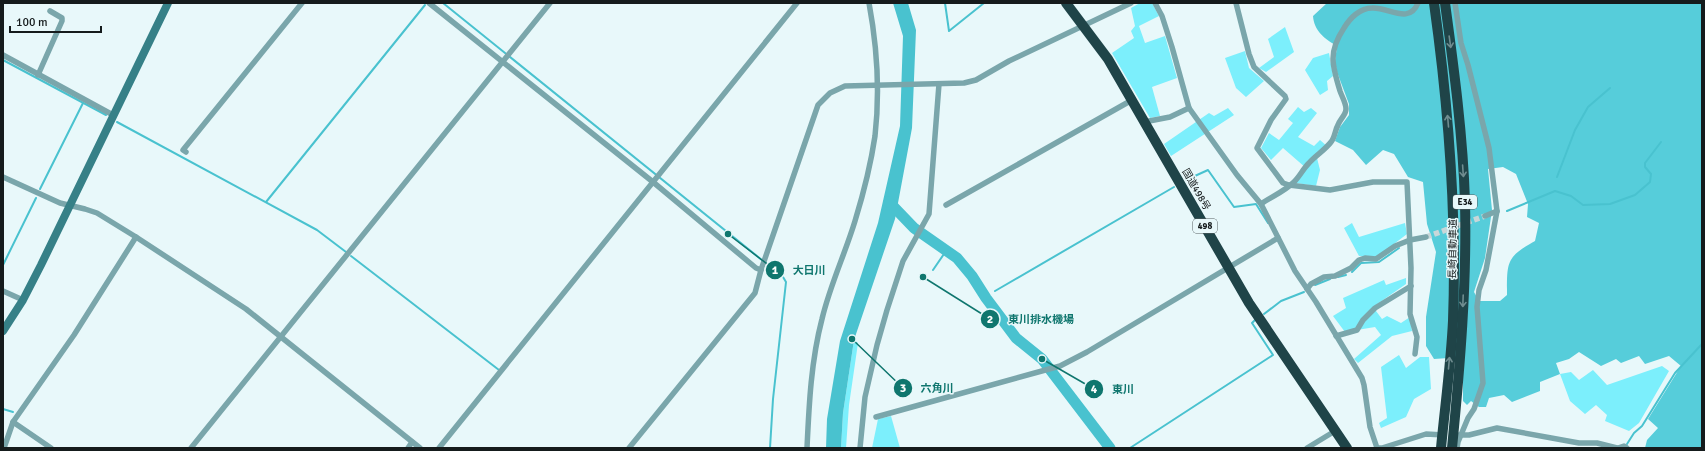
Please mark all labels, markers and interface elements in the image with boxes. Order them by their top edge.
scale bar [10,8,101,34]
text: 100 m [16,15,48,30]
one-way arrow [1446,35,1454,48]
one-way arrow [1445,115,1452,128]
one-way arrow [1459,164,1466,177]
street label: 国道498号 [1179,166,1213,213]
road number: E34 [1453,195,1477,209]
road number: 498 [1193,219,1217,233]
street label: 長崎自動車道 [1446,219,1460,279]
callout: 大日川 [765,258,834,281]
text: 1 [772,263,779,278]
text: 大日川 [793,264,826,277]
one-way arrow [1460,294,1467,307]
callout: 東川排水機場 [980,307,1082,330]
text: 2 [987,312,993,327]
text: 東川排水機場 [1008,313,1074,326]
one-way arrow [1445,357,1453,370]
callout: 六角川 [893,377,962,400]
callout: 東川 [1084,377,1142,400]
text: 3 [900,381,906,396]
text: 六角川 [921,382,954,395]
text: 4 [1091,382,1098,397]
text: 東川 [1112,383,1134,396]

